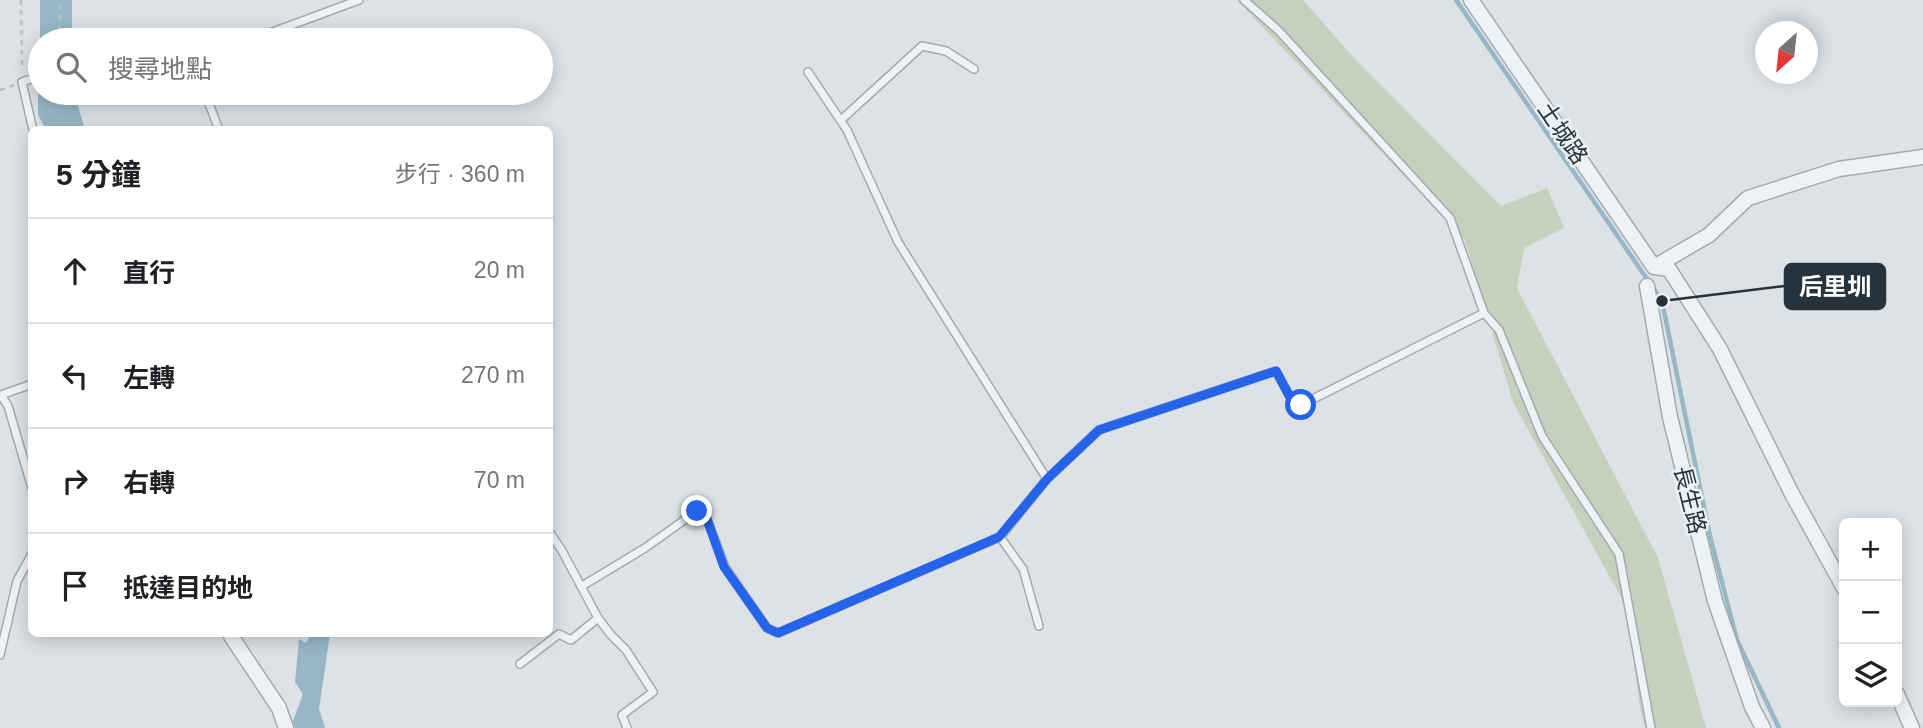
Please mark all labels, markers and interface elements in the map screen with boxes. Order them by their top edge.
north arrow [1755,21,1818,84]
search box [28,28,553,105]
icon: search [52,48,90,86]
text: 搜尋地點 [108,54,212,84]
street label: 土城路 [1533,97,1593,169]
text: 5 分鐘 [56,158,141,191]
text: 步行 · 360 m [395,161,525,187]
icon: ahead [56,252,94,290]
text: 20 m [474,257,525,283]
text: 直行 [123,258,175,288]
callout: 后里圳 [1785,264,1885,309]
text: 后里圳 [1799,273,1871,300]
icon: left [56,357,94,395]
text: 270 m [461,362,525,388]
text: 左轉 [123,363,175,393]
route start [1285,389,1316,420]
icon: right [56,462,94,500]
street label: 長生路 [1669,463,1711,537]
text: 70 m [474,467,525,493]
text: 右轉 [123,468,175,498]
route end [681,495,712,526]
map controls [1839,518,1902,707]
button: + [1839,518,1902,581]
icon: arrive [56,567,94,605]
text: 抵達目的地 [123,573,253,603]
button: − [1839,581,1902,644]
button: layers [1839,644,1902,707]

